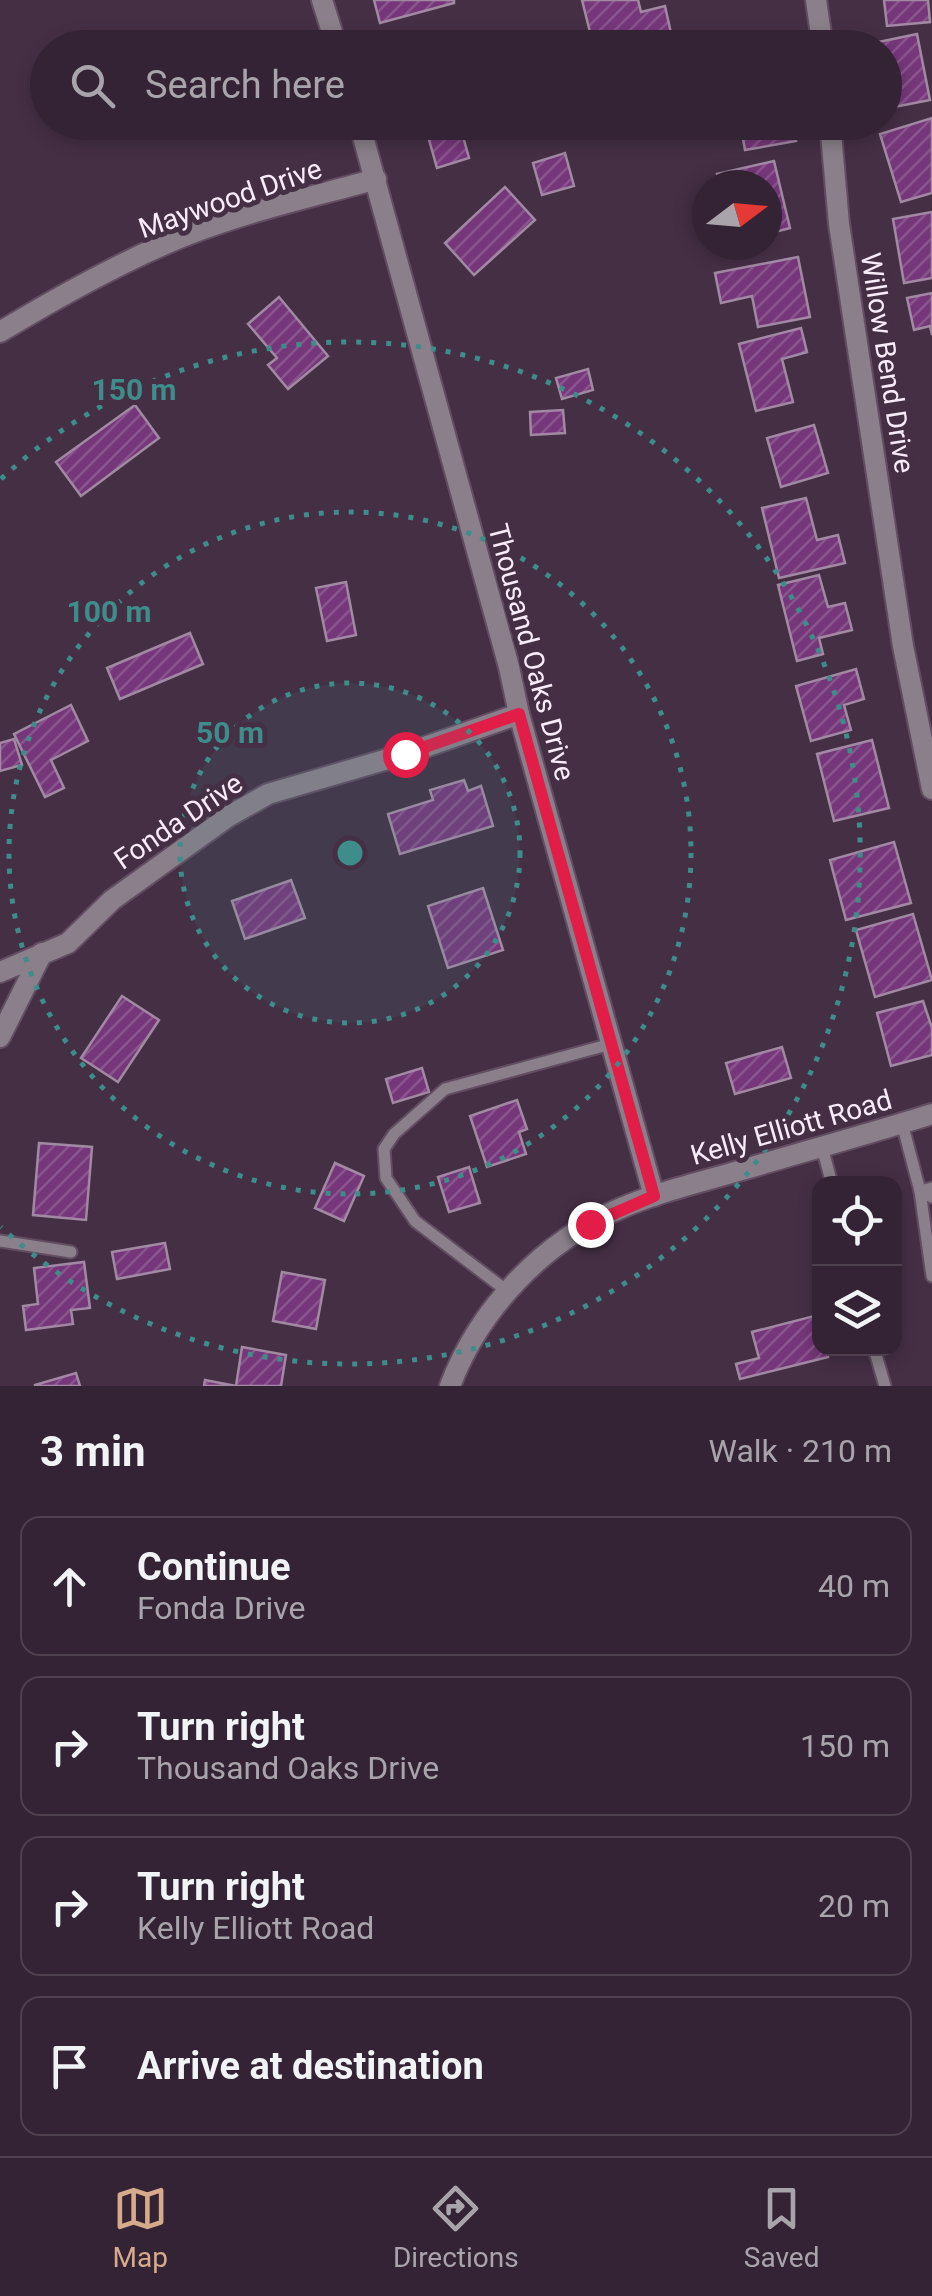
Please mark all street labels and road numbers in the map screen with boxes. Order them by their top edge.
street label: Maywood Drive [134,152,326,245]
street label: Willow Bend Drive [854,251,921,476]
street label: Thousand Oaks Drive [481,520,582,784]
street label: Fonda Drive [108,766,249,876]
street label: Kelly Elliott Road [687,1083,896,1172]

